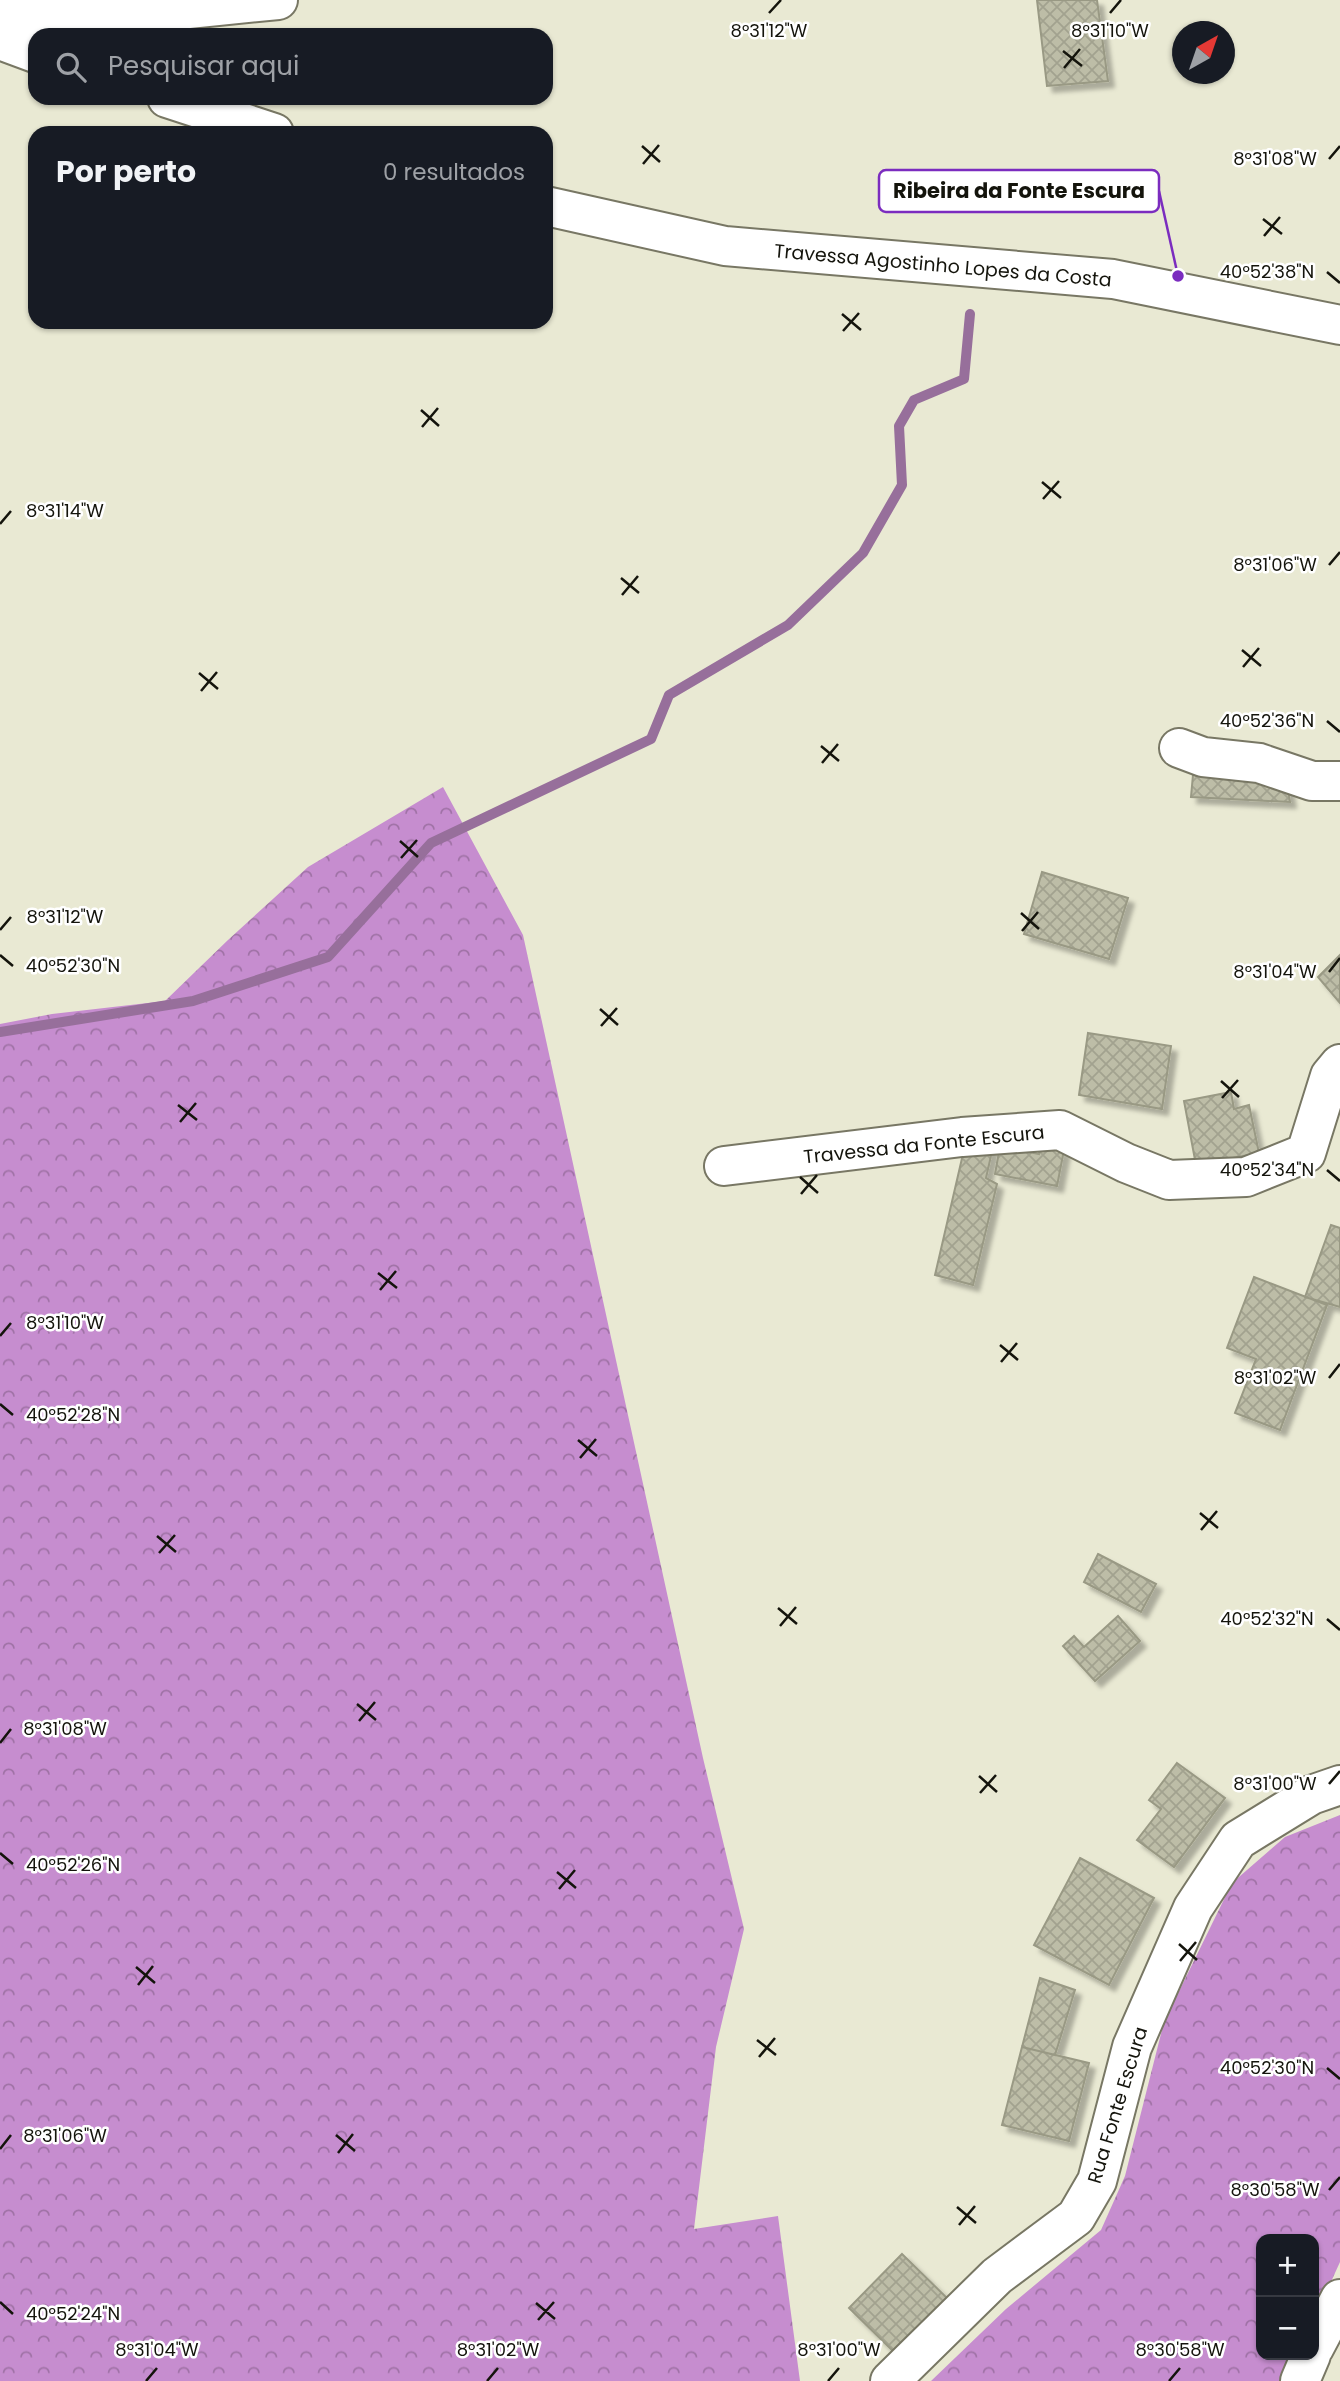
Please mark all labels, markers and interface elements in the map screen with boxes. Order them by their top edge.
text: 8°31'12"W [731,18,808,43]
text: 8°31'10"W [1071,18,1149,43]
north arrow [1172,21,1235,84]
search box [28,28,553,105]
icon: search [52,48,90,86]
text: Pesquisar aqui [108,48,299,84]
text: 8°31'08"W [1233,146,1317,171]
text: Por perto [56,150,196,193]
text: 0 resultados [383,156,525,188]
callout: Ribeira da Fonte Escura [879,170,1159,212]
text: Ribeira da Fonte Escura [893,176,1145,205]
street label: Travessa Agostinho Lopes da Costa [773,237,1113,294]
text: 40°52'38"N [1220,259,1314,284]
text: 8°31'14"W [26,498,104,523]
text: 8°31'06"W [1233,552,1317,577]
text: 40°52'36"N [1220,708,1314,733]
text: 8°31'12"W [27,904,104,929]
text: 40°52'30"N [26,953,120,978]
text: 8°31'04"W [1233,959,1317,984]
street label: Travessa da Fonte Escura [802,1118,1046,1171]
text: 40°52'34"N [1220,1157,1314,1182]
text: 8°31'10"W [26,1310,104,1335]
text: 8°31'02"W [1234,1365,1317,1390]
text: 40°52'28"N [26,1402,120,1427]
text: 40°52'32"N [1220,1606,1314,1631]
text: 8°31'08"W [23,1716,107,1741]
text: 8°31'00"W [1233,1771,1317,1796]
text: 40°52'26"N [26,1852,120,1877]
street label: Rua Fonte Escura [1081,2023,1154,2187]
text: 40°52'30"N [1220,2055,1314,2080]
text: 8°31'06"W [23,2123,107,2148]
text: 8°30'58"W [1231,2177,1320,2202]
map controls [1256,2234,1319,2360]
button: + [1256,2234,1319,2297]
button: − [1256,2297,1319,2360]
text: 40°52'24"N [26,2301,120,2326]
text: 8°31'04"W [115,2337,199,2362]
text: 8°31'02"W [457,2337,540,2362]
text: 8°31'00"W [797,2337,881,2362]
text: 8°30'58"W [1136,2337,1225,2362]

